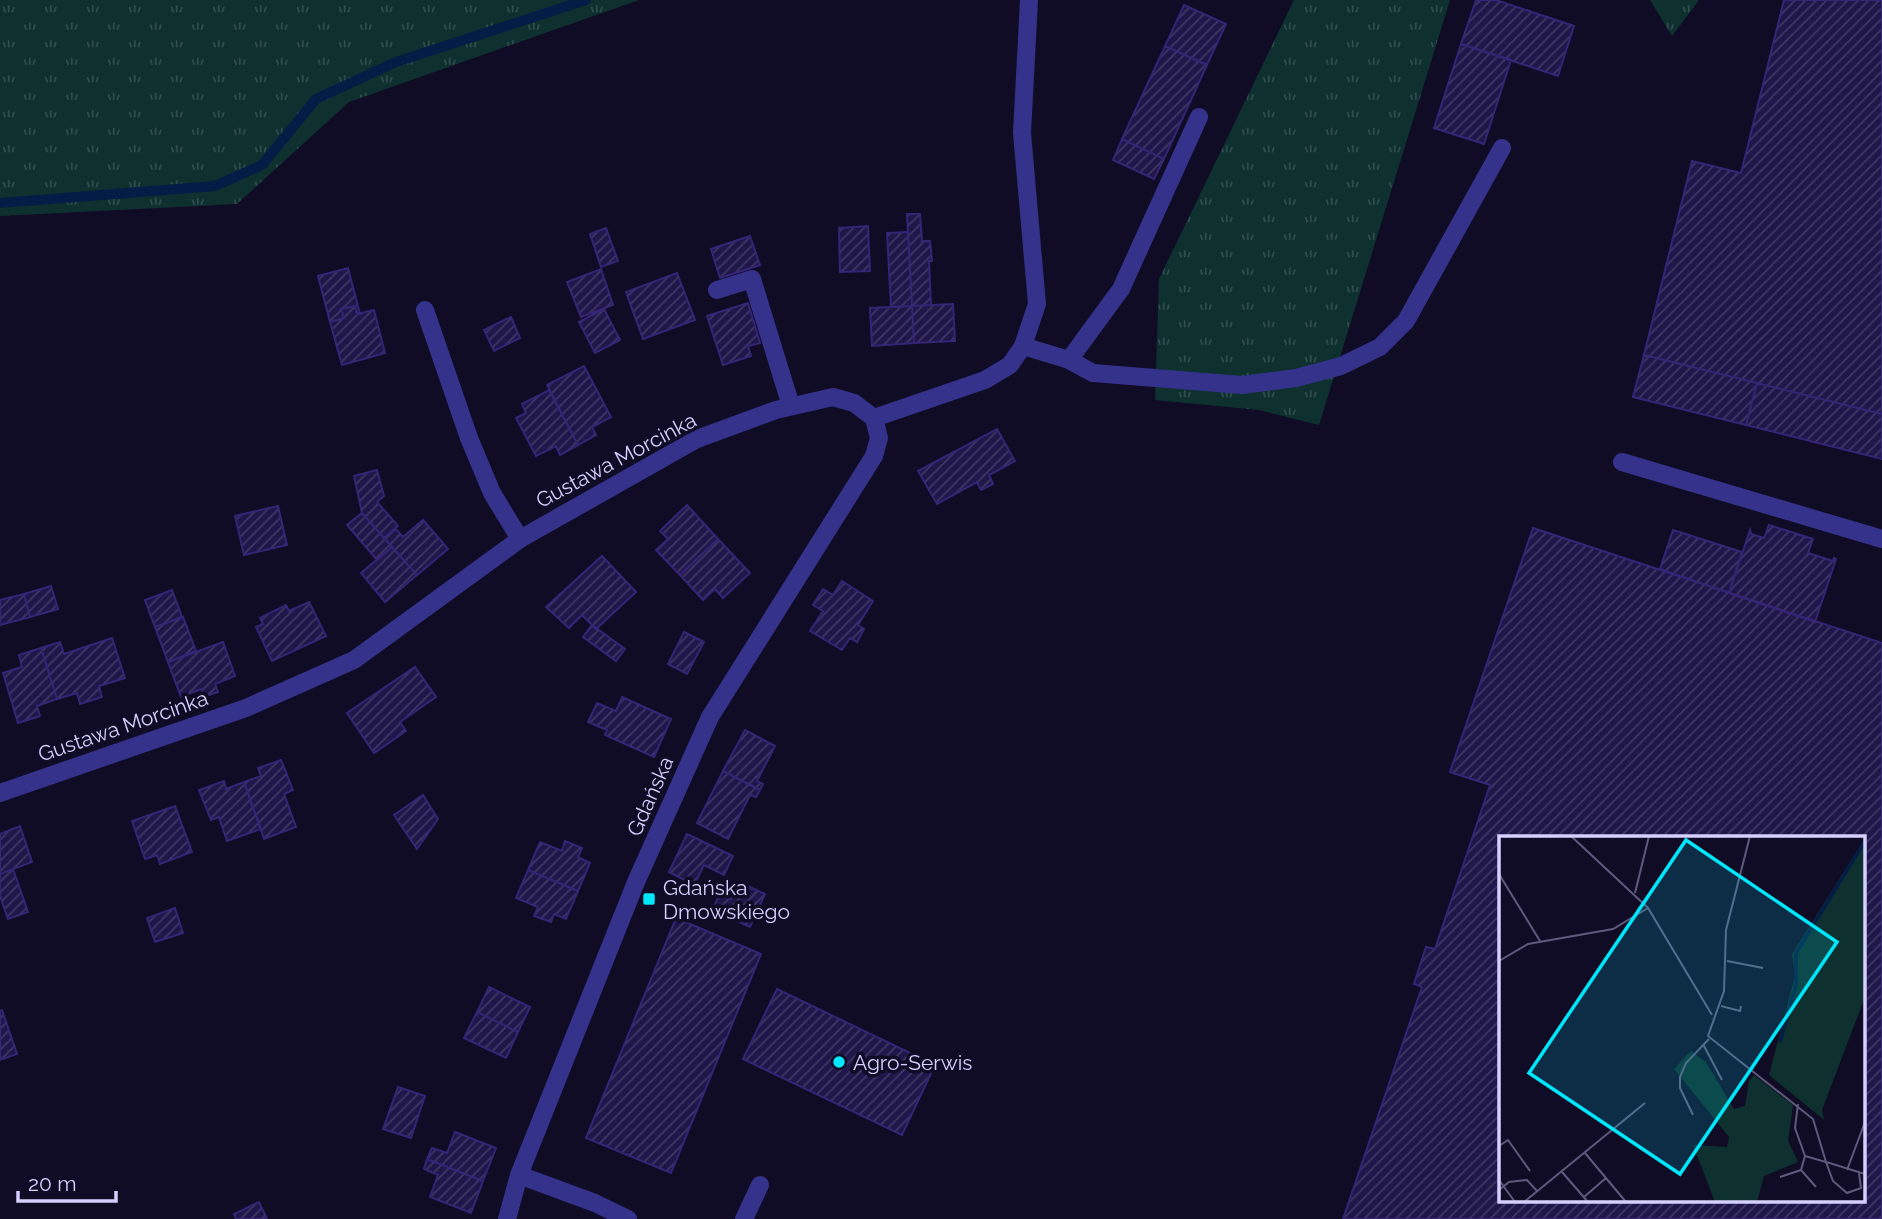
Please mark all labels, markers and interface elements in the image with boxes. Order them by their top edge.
street label: Gustawa Morcinka [532,407,700,513]
street label: Gustawa Morcinka [35,685,211,767]
street label: Gdańska [621,752,679,840]
inset map [1499,836,1864,1202]
place label: Gdańska Dmowskiego [663,875,790,924]
marker: Gdańska Dmowskiego [641,891,657,907]
place label: Agro-Serwis [853,1050,973,1075]
marker: Agro-Serwis [831,1054,847,1070]
scale bar [18,1160,116,1204]
text: 20 m [28,1171,76,1196]

